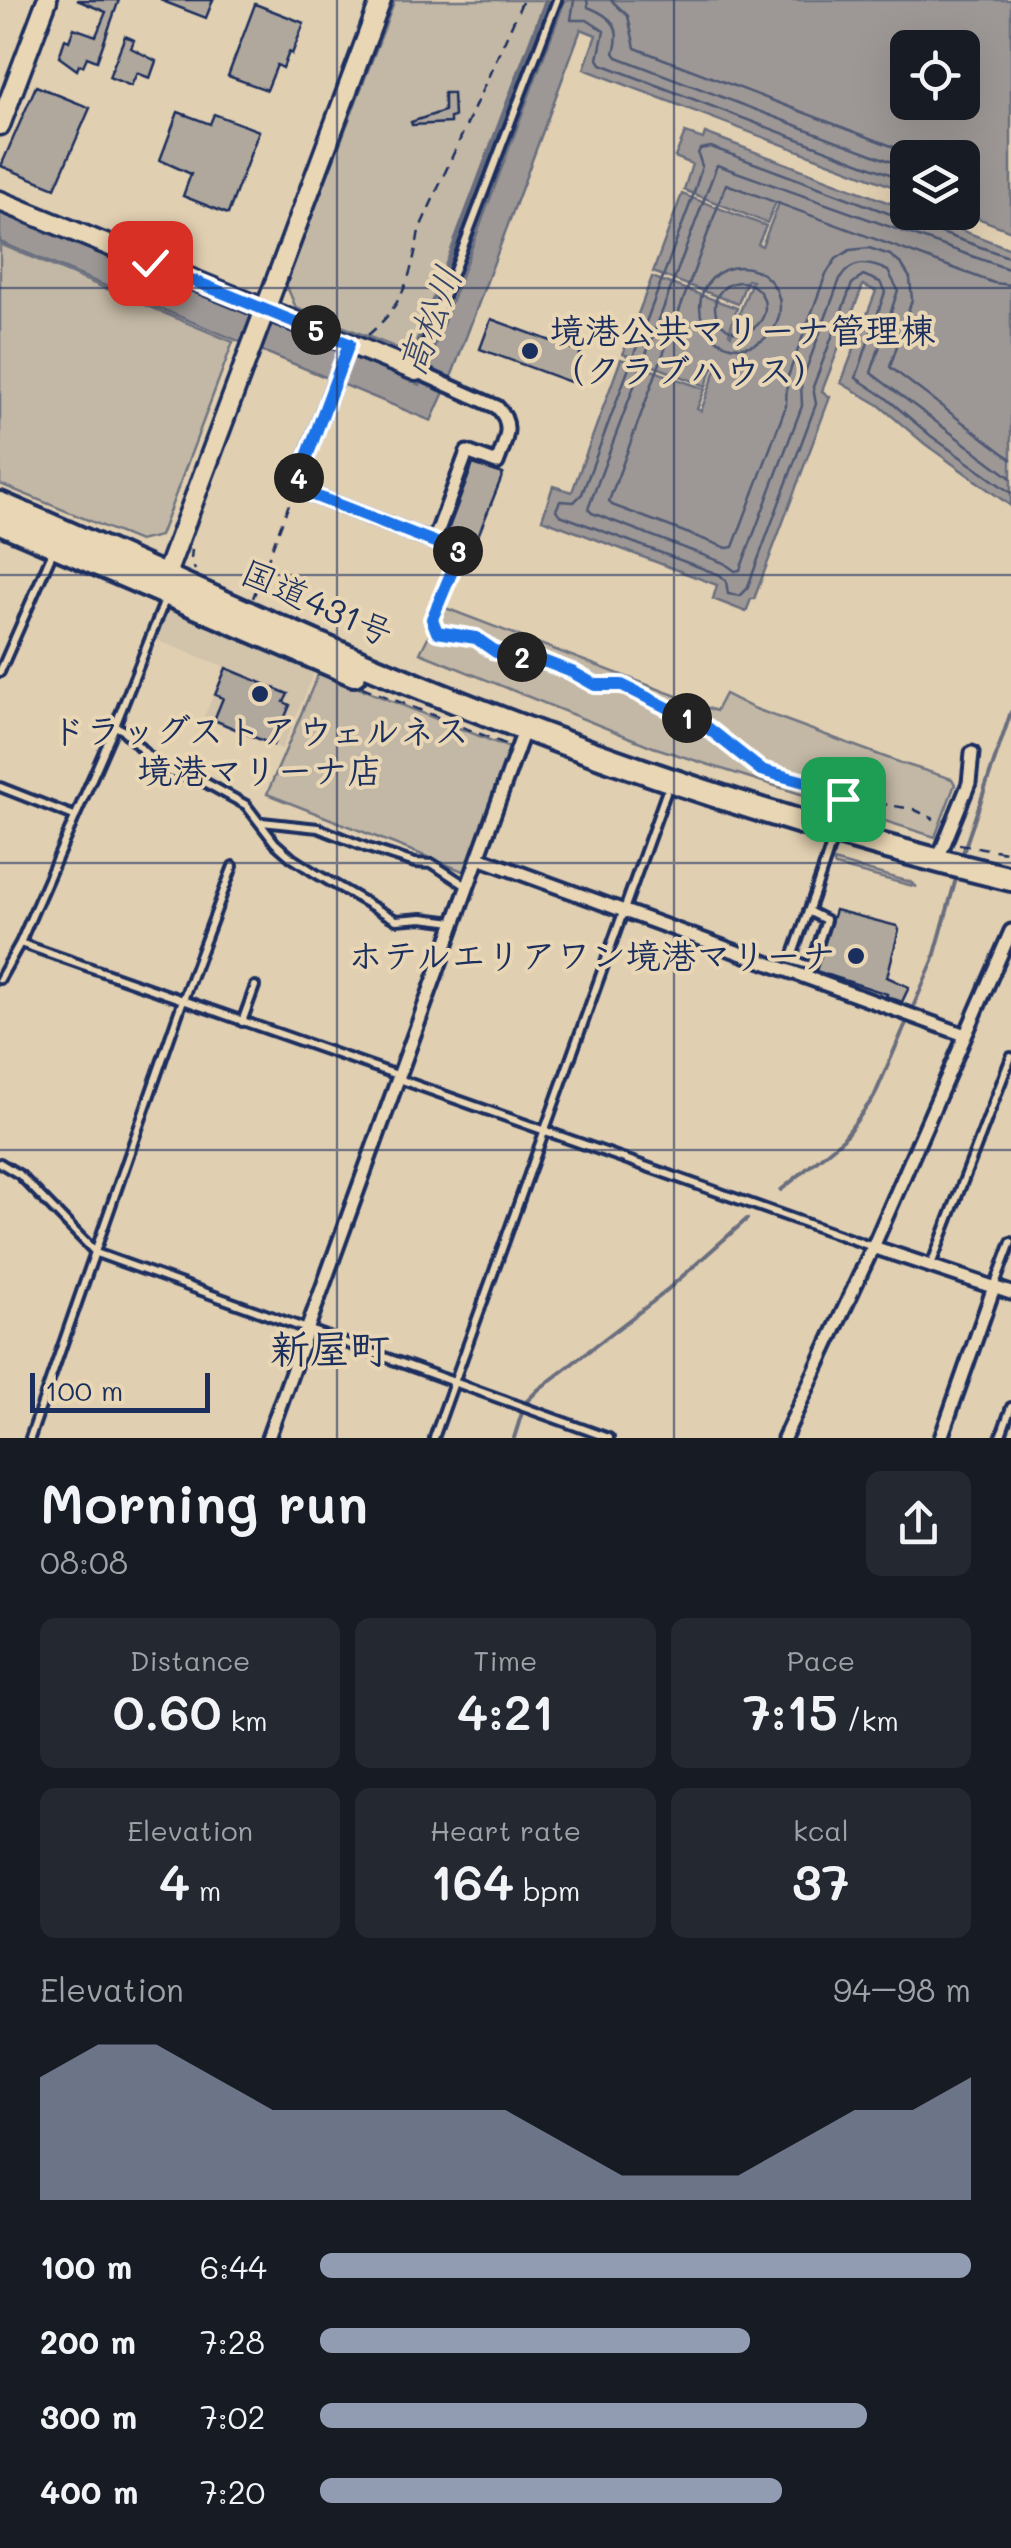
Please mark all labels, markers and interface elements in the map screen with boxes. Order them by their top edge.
map controls [890,30,980,230]
button: locate [890,30,980,120]
button: layers [890,140,980,230]
pin [108,221,193,306]
icon: check [123,236,178,291]
water label: 高松川 [384,258,472,382]
pin: 5 [291,305,341,355]
place label: 境港公共マリーナ管理棟 （クラブハウス） [550,306,936,392]
text: 5 [308,312,324,348]
marker: 境港公共マリーナ管理棟 （クラブハウス） [519,340,541,362]
pin: 4 [274,453,324,503]
text: 4 [290,460,308,496]
pin: 3 [433,526,483,576]
text: 3 [450,533,466,569]
street label: 国道431号 [235,547,401,655]
pin: 2 [497,632,547,682]
text: 2 [514,639,530,675]
marker: ドラッグストアウェルネス 境港マリーナ店 [249,683,271,705]
pin: 1 [662,693,712,743]
text: 1 [681,700,693,736]
place label: ドラッグストアウェルネス 境港マリーナ店 [51,706,469,792]
pin [801,757,886,842]
icon: arrive [816,772,871,827]
place label: ホテルエリアワン境港マリーナ [348,931,836,977]
marker: ホテルエリアワン境港マリーナ [845,945,867,967]
district label: 新屋町 [270,1321,390,1373]
scale bar [30,1368,210,1412]
text: 100 m [45,1372,123,1408]
text: Morning run [40,1466,368,1538]
button: share [866,1471,971,1576]
text: 08:08 [40,1540,128,1582]
text: Distance [130,1642,250,1678]
text: Time [474,1642,537,1678]
text: Pace [787,1642,855,1678]
text: 0.60 [113,1678,222,1744]
text: 4:21 [457,1678,554,1744]
text: 7:15 [743,1678,838,1744]
text: km [222,1702,268,1738]
text: /km [838,1702,899,1738]
text: Elevation [127,1812,253,1848]
text: Heart rate [430,1812,581,1848]
text: kcal [793,1812,849,1848]
text: 4 [159,1848,190,1914]
text: 164 [431,1848,514,1914]
text: 37 [792,1848,850,1914]
text: m [190,1872,221,1908]
text: bpm [514,1872,580,1908]
text: Elevation [40,1968,184,2010]
text: 94–98 m [833,1968,971,2010]
text: 100 m [40,2245,132,2287]
text: 6:44 [200,2245,267,2287]
text: 200 m [40,2320,136,2362]
text: 7:28 [200,2320,265,2362]
text: 300 m [40,2395,137,2437]
text: 7:02 [200,2395,265,2437]
text: 400 m [40,2470,138,2512]
text: 7:20 [200,2470,265,2512]

